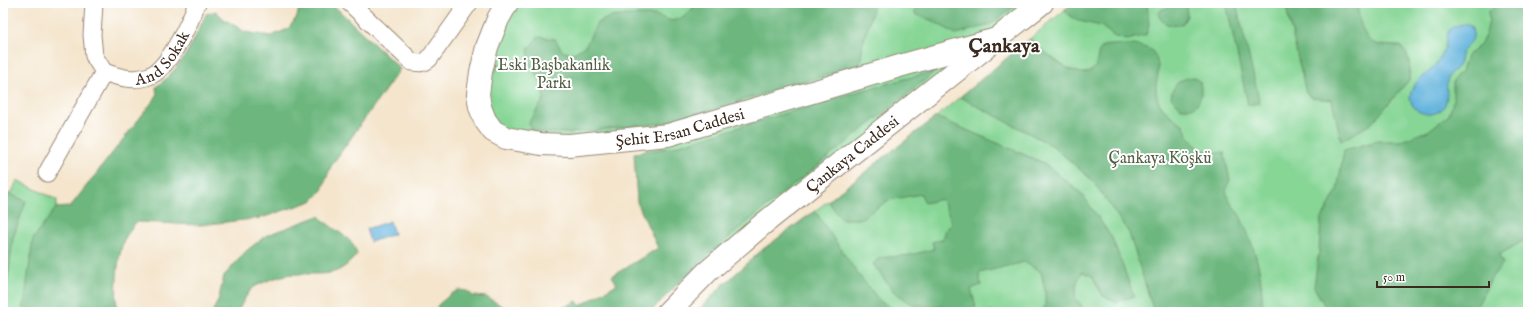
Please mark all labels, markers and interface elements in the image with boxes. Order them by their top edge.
street label: And Sokak [133,27,195,91]
district label: Çankaya [968,34,1040,59]
park label: Eski Başbakanlık Parkı [498,56,611,94]
street label: Şehit Ersan Caddesi [615,105,747,152]
street label: Çankaya Caddesi [803,112,904,198]
park label: Çankaya Köşkü [1109,149,1211,169]
scale bar [1377,263,1489,289]
text: 50 m [1383,270,1405,285]

